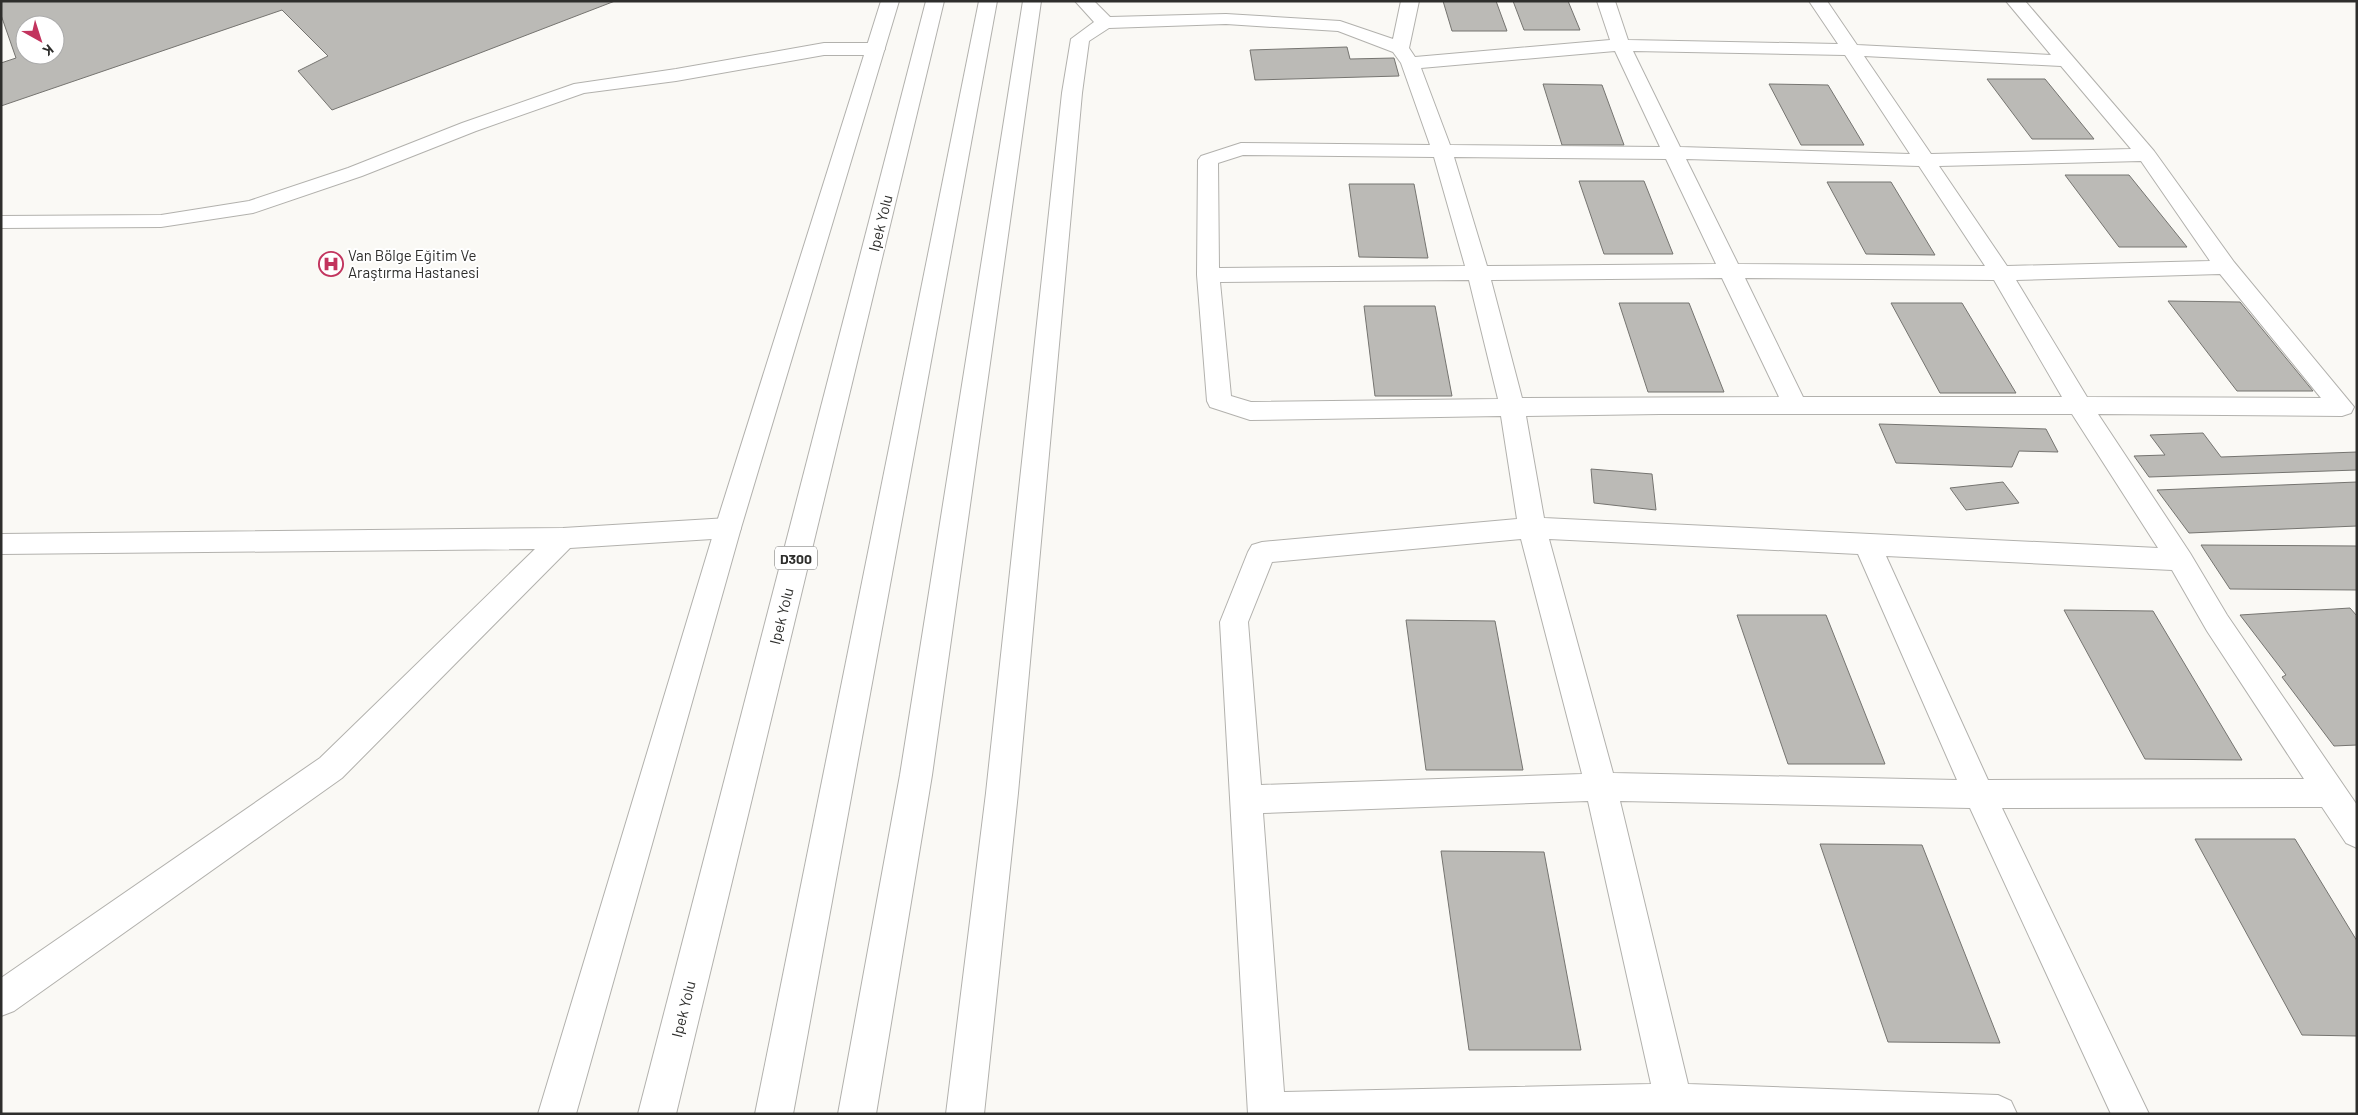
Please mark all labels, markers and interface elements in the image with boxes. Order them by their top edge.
north arrow [15,15,65,65]
text: K [40,41,57,60]
street label: Ipek Yolu [864,193,896,253]
place label: Van Bölge Eğitim Ve Araştırma Hastanesi [348,246,479,281]
hospital icon: Van Bölge Eğitim Ve Araştırma Hastanesi [318,251,344,277]
road number: D300 [775,546,817,570]
street label: Ipek Yolu [765,586,797,646]
street label: Ipek Yolu [667,979,699,1039]

